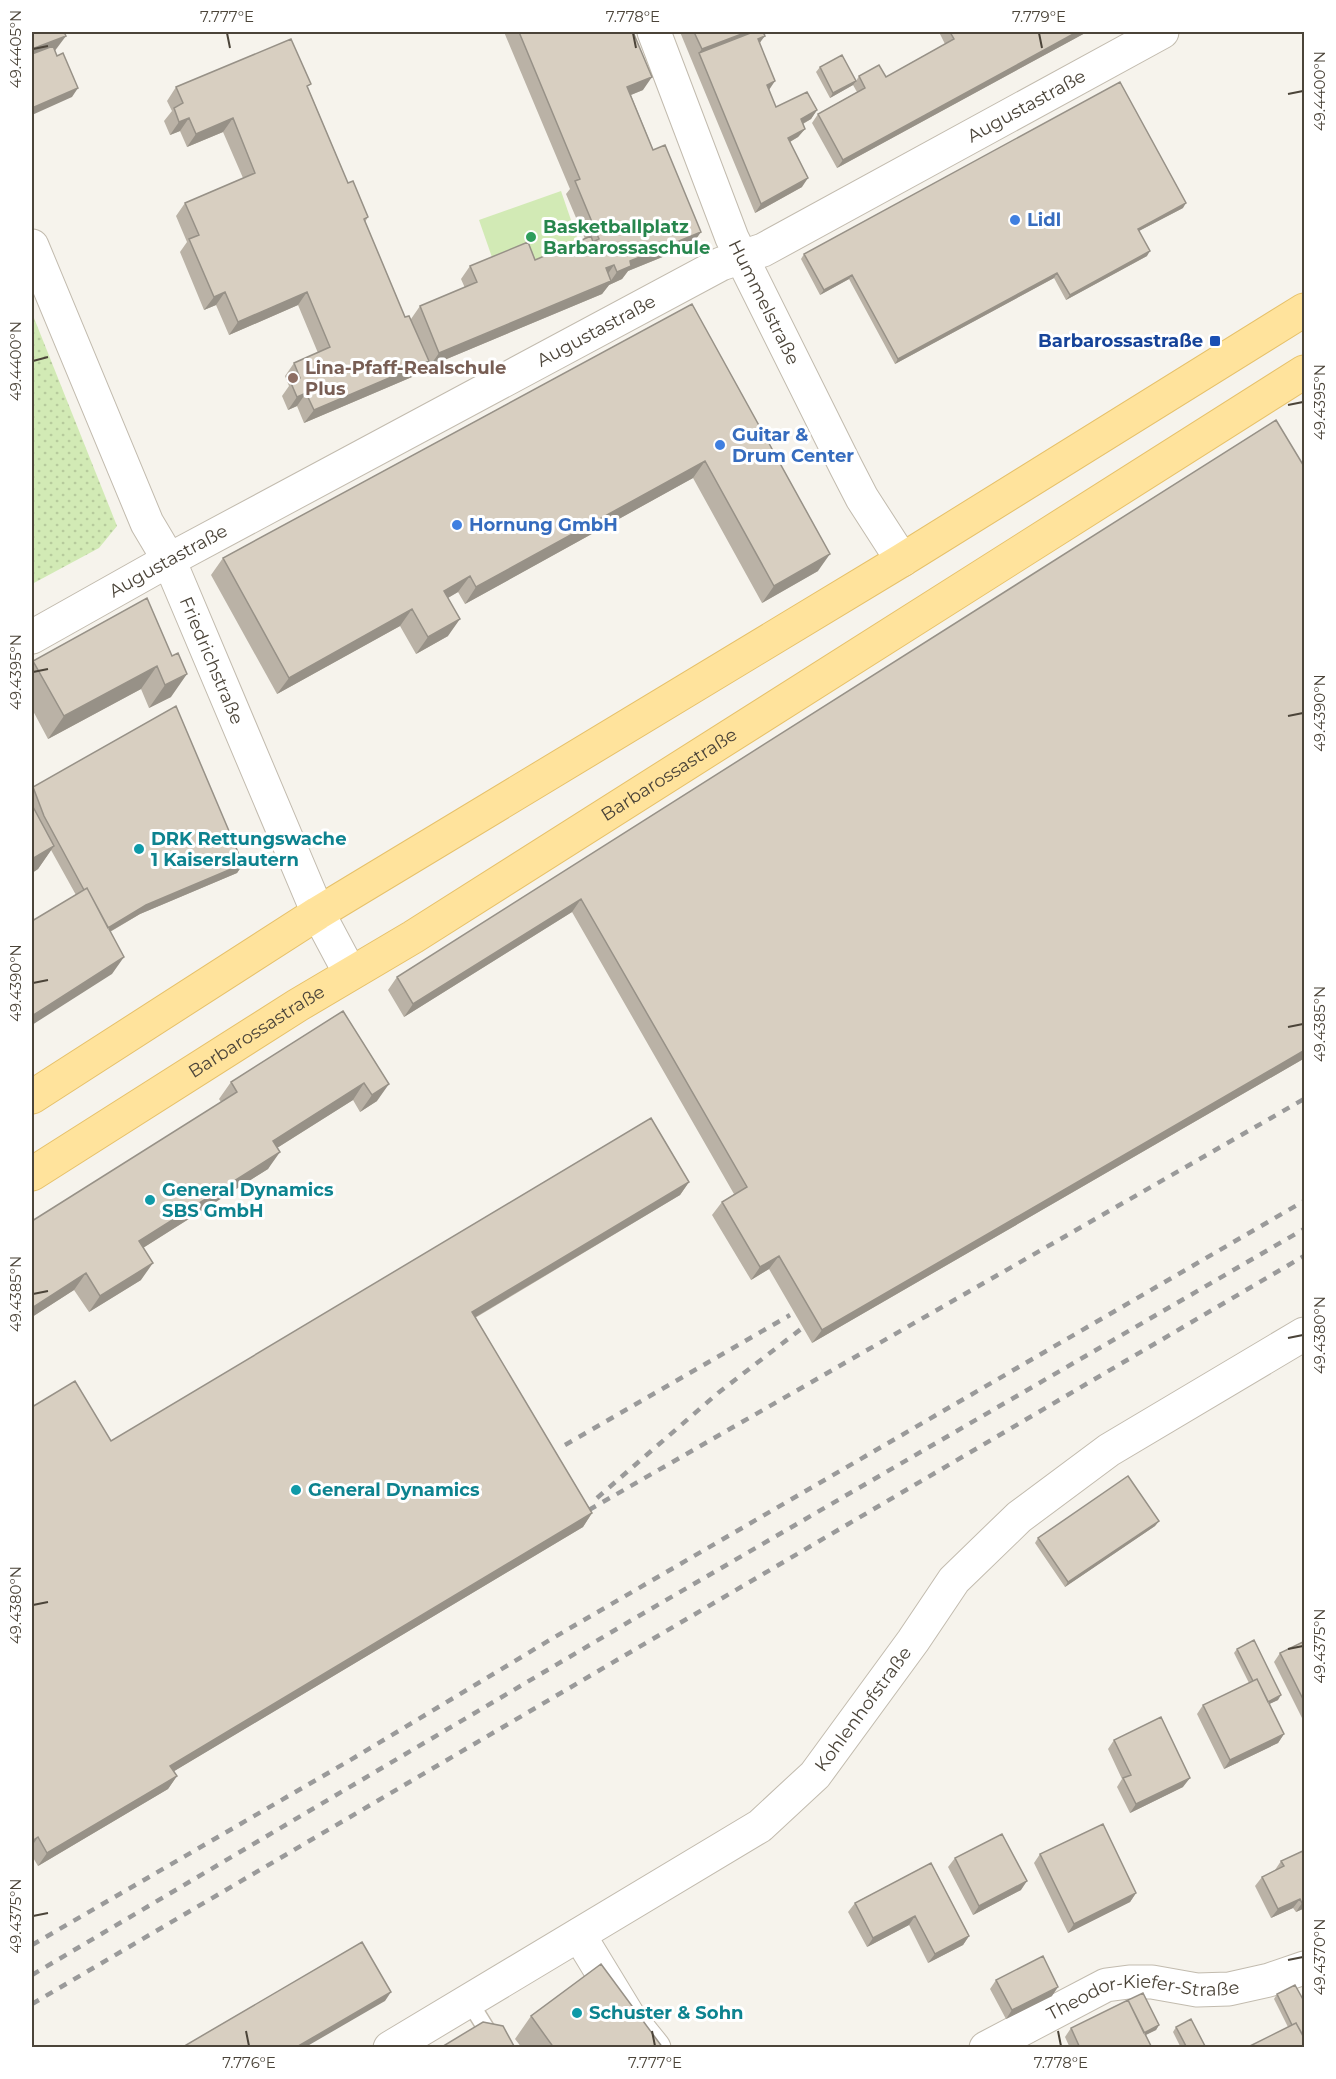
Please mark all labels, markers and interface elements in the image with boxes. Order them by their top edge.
text: 7.777°E [200,7,254,26]
text: 7.778°E [606,7,660,26]
text: 7.779°E [1012,7,1066,26]
text: 49.4405°N [6,10,25,88]
text: 49.4400°N [1310,51,1329,131]
street label: Augustastraße [963,65,1090,147]
place label: Lidl [1027,209,1061,231]
marker: Lidl [1008,213,1022,227]
place label: Basketballplatz Barbarossaschule [543,216,710,259]
marker: Basketballplatz Barbarossaschule [524,230,538,244]
street label: Hummelstraße [724,236,804,368]
street label: Augustastraße [533,290,660,372]
text: 49.4400°N [6,321,25,401]
place label: Barbarossastraße [1038,330,1203,352]
marker: Barbarossastraße [1208,334,1222,348]
place label: Lina-Pfaff-Realschule Plus [305,357,506,400]
text: 49.4395°N [1310,364,1329,440]
marker: Lina-Pfaff-Realschule Plus [286,371,300,385]
place label: Guitar & Drum Center [732,424,854,467]
marker: Guitar & Drum Center [713,438,727,452]
place label: Hornung GmbH [469,514,618,536]
marker: Hornung GmbH [450,518,464,532]
street label: Augustastraße [105,520,231,602]
street label: Friedrichstraße [175,593,248,728]
text: 49.4395°N [6,634,25,710]
text: 49.4390°N [1310,674,1329,752]
street label: Barbarossastraße [597,723,741,826]
place label: DRK Rettungswache 1 Kaiserslautern [151,828,347,871]
marker: DRK Rettungswache 1 Kaiserslautern [132,842,146,856]
text: 49.4390°N [6,944,25,1022]
street label: Barbarossastraße [184,981,329,1083]
text: 49.4385°N [1310,986,1329,1062]
place label: General Dynamics SBS GmbH [162,1179,334,1222]
marker: General Dynamics SBS GmbH [143,1193,157,1207]
text: 49.4385°N [6,1256,25,1332]
text: 49.4380°N [1310,1296,1329,1374]
place label: General Dynamics [308,1479,480,1501]
marker: General Dynamics [289,1483,303,1497]
text: 49.4380°N [6,1566,25,1644]
text: 49.4375°N [1310,1608,1329,1684]
street label: Kohlenhofstraße [810,1642,916,1776]
text: 49.4375°N [6,1878,25,1954]
text: 49.4370°N [1310,1919,1329,1995]
street label: Theodor-Kiefer-Straße [1043,1971,1242,2025]
place label: Schuster & Sohn [589,2002,744,2024]
marker: Schuster & Sohn [570,2006,584,2020]
text: 7.776°E [222,2053,276,2072]
text: 7.777°E [628,2053,682,2072]
text: 7.778°E [1034,2053,1088,2072]

